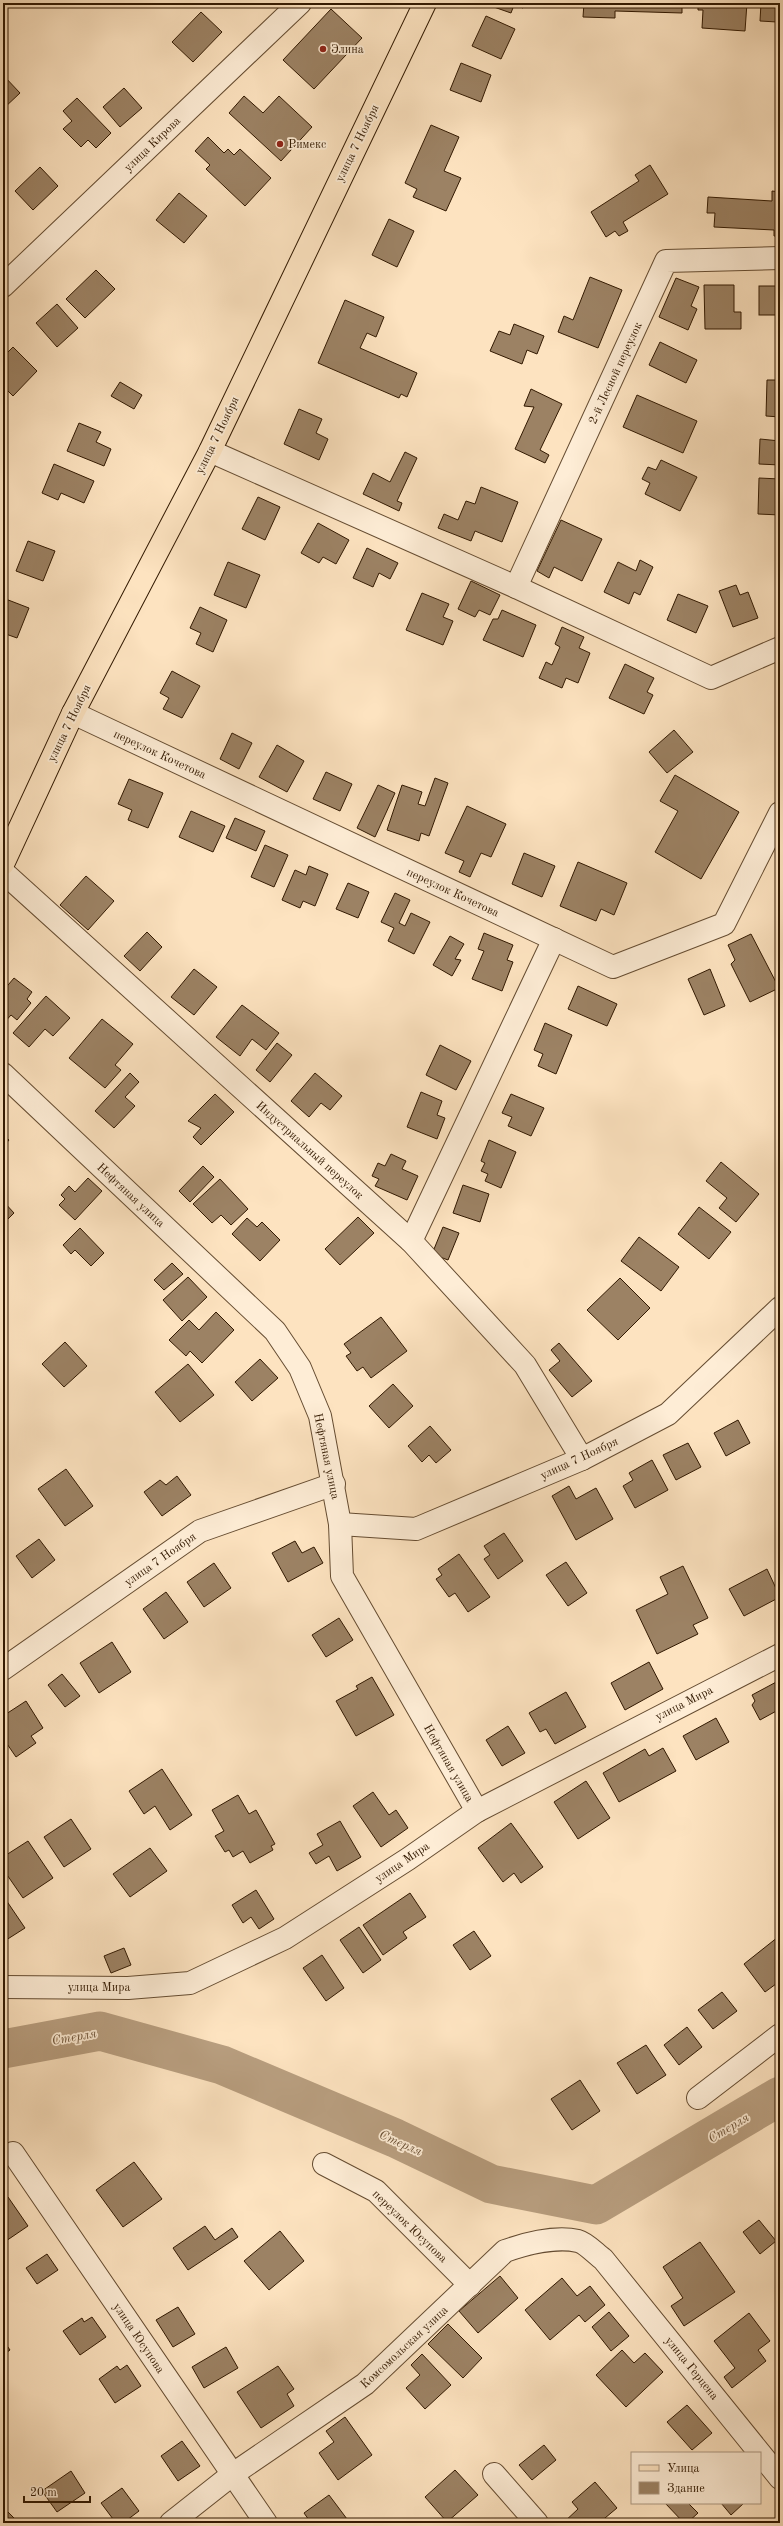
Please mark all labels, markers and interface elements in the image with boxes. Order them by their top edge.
marker: Элина [318,44,328,54]
place label: Элина [331,44,364,56]
street label: улица 7 Ноября [334,103,382,184]
street label: улица Кирова [122,115,183,174]
marker: Римекс [275,139,285,149]
place label: Римекс [288,139,326,151]
street label: 2-й Лесной переулок [587,320,645,426]
street label: улица 7 Ноября [194,395,242,476]
street label: улица 7 Ноября [46,683,94,764]
street label: переулок Кочетова [112,728,208,782]
street label: переулок Кочетова [405,866,501,920]
street label: Индустриальный переулок [253,1099,365,1202]
street label: Нефтяная улица [94,1161,167,1230]
street label: Нефтяная улица [311,1412,341,1500]
street label: улица 7 Ноября [539,1436,620,1482]
street label: улица 7 Ноября [123,1531,199,1589]
street label: улица Мира [654,1684,715,1723]
street label: Нефтяная улица [421,1723,475,1805]
street label: улица Мира [373,1840,432,1885]
street label: улица Мира [68,1982,130,1994]
water label: Стерля [51,2027,98,2048]
water label: Стерля [706,2111,752,2146]
water label: Стерля [377,2128,424,2159]
street label: переулок Юсупова [370,2188,449,2265]
street label: улица Юсупова [110,2301,166,2376]
street label: Комсомольская улица [359,2304,451,2391]
street label: улица Герцена [662,2335,720,2403]
legend [631,2452,761,2504]
text: Улица [667,2463,700,2475]
scale bar [24,2478,90,2504]
text: Здание [667,2483,705,2495]
text: 20 m [30,2487,57,2499]

